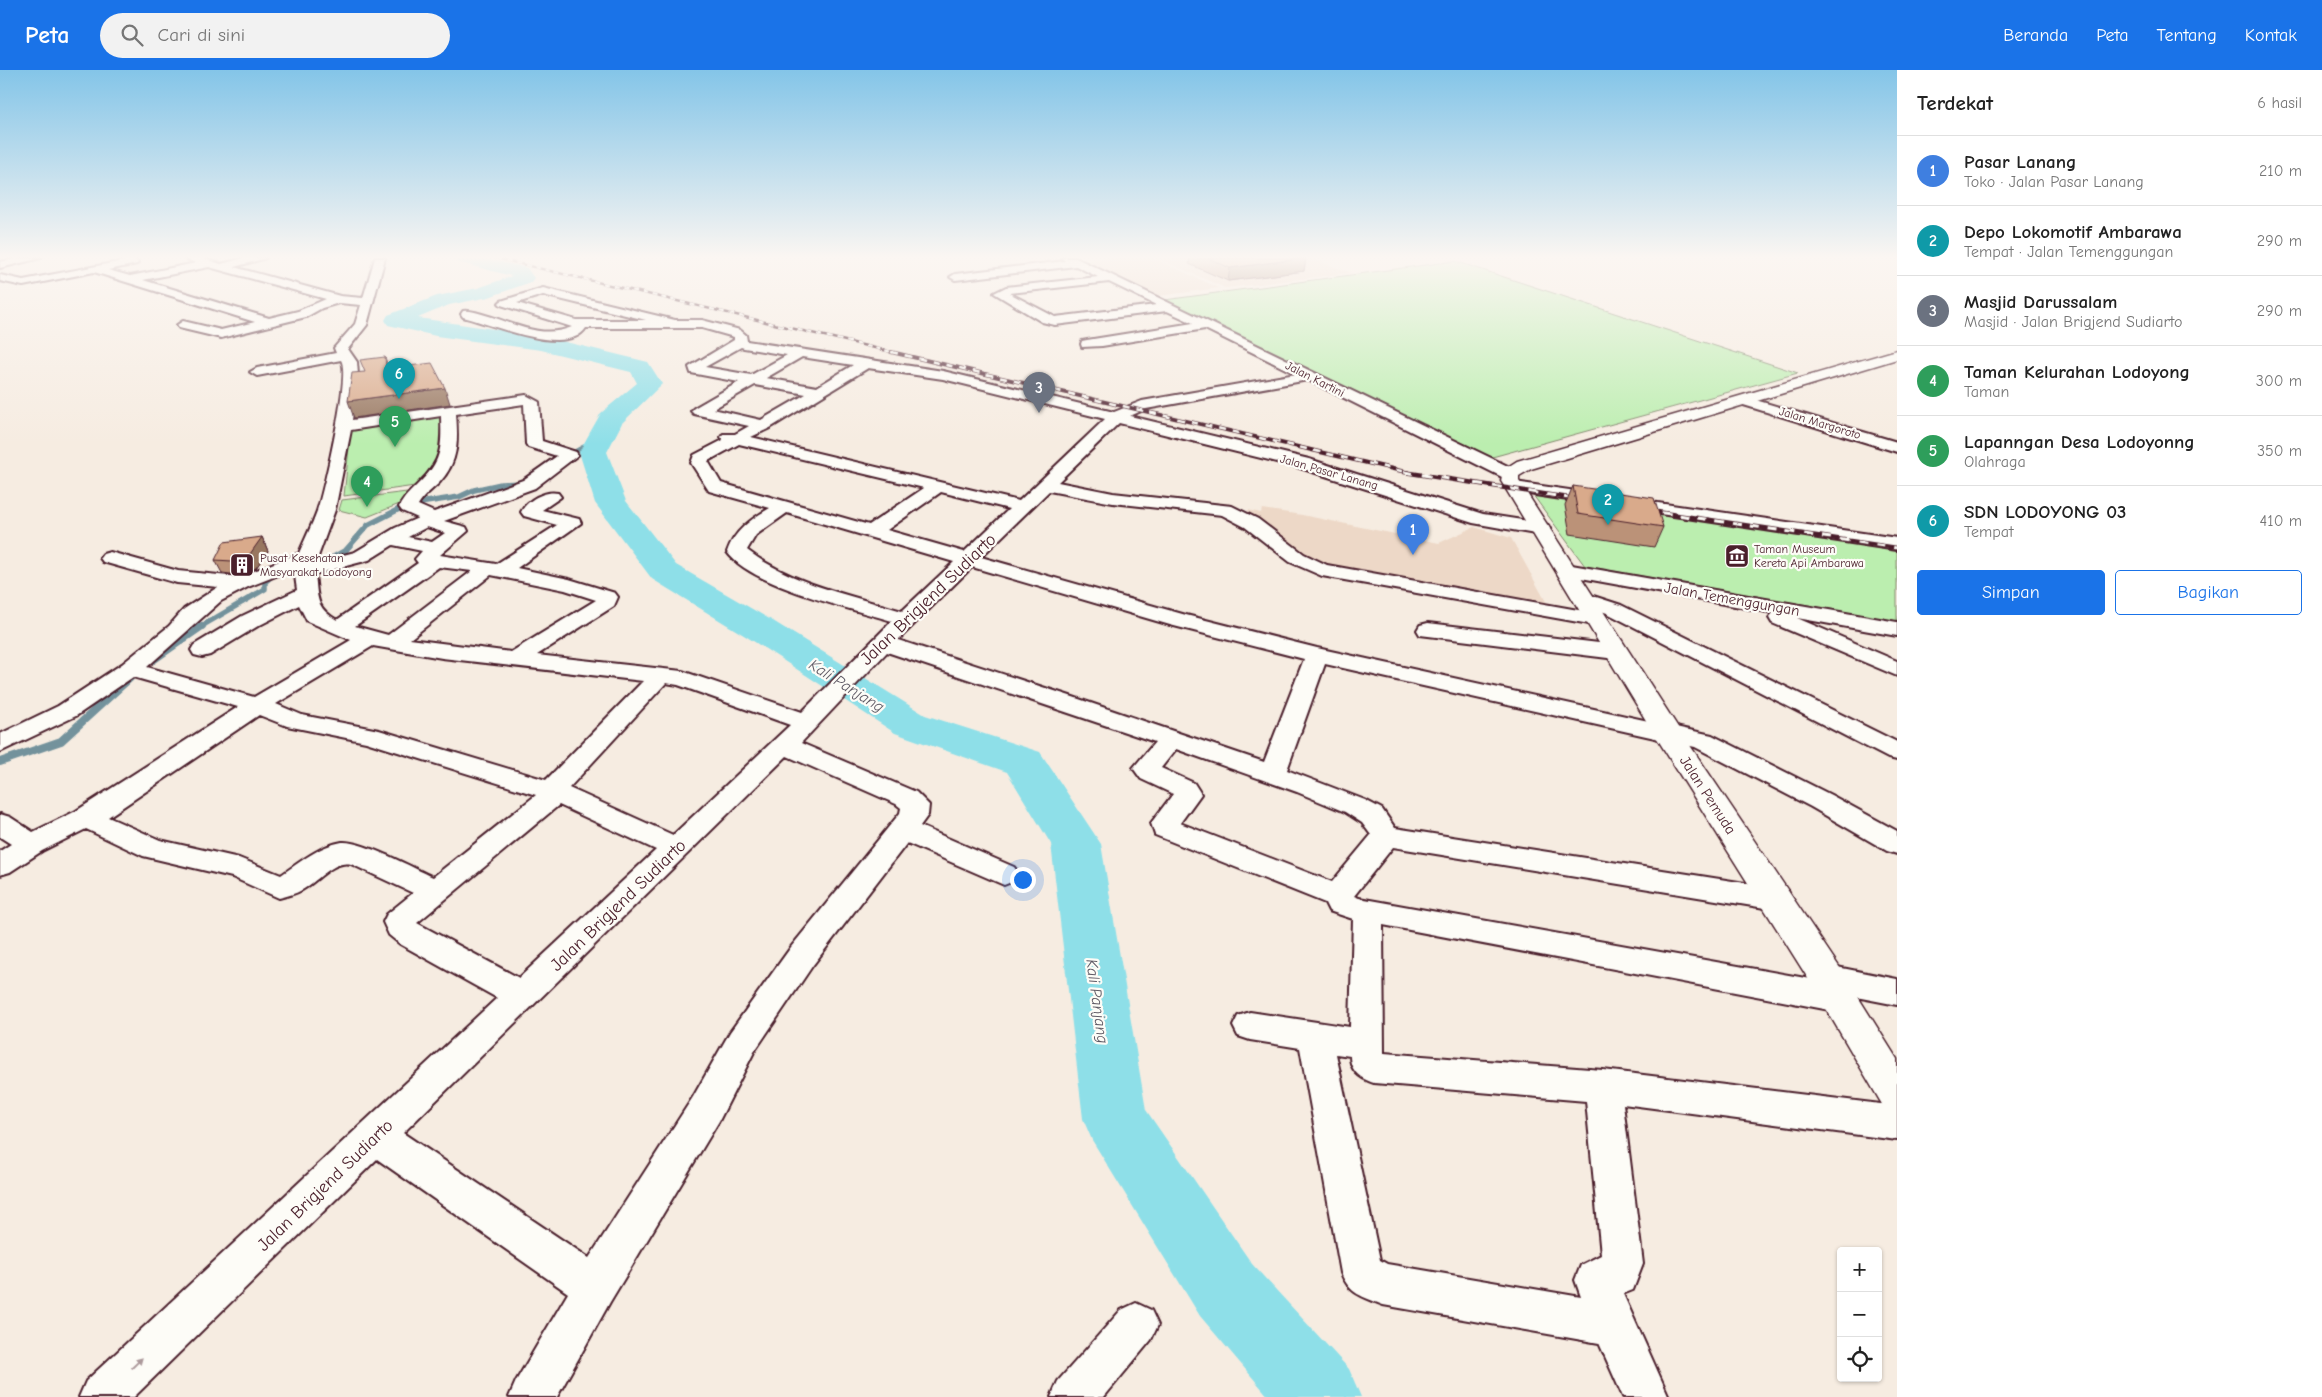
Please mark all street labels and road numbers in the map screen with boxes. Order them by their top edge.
street label: Jalan Kartini [1283,358,1347,400]
street label: Jalan Margoroto [1777,404,1863,442]
street label: Jalan Pasar Lanang [1278,451,1380,493]
street label: Jalan Brigjend Sudiarto [856,529,1001,670]
street label: Jalan Temenggungan [1663,578,1801,620]
street label: Jalan Pemuda [1676,752,1740,838]
street label: Jalan Brigjend Sudiarto [546,835,691,976]
street label: Jalan Brigjend Sudiarto [253,1115,398,1256]

